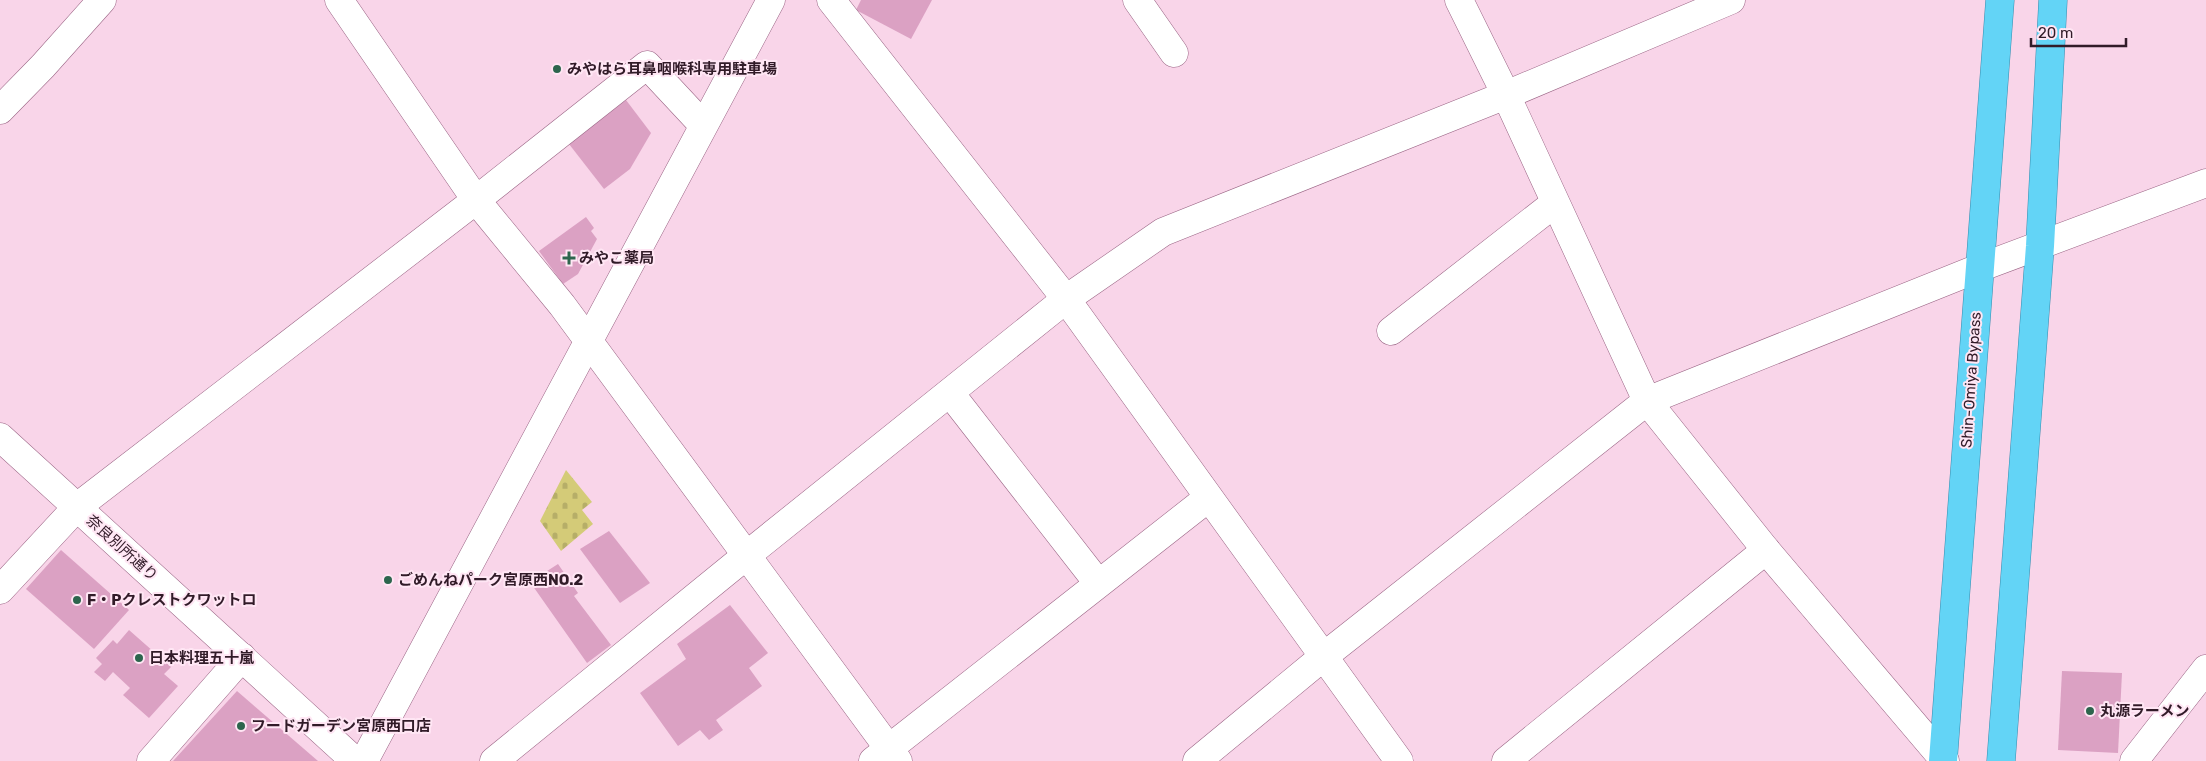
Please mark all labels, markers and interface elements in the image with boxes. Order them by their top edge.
scale bar [2031,15,2126,47]
text: 20 m [2038,24,2073,42]
place label: みやはら耳鼻咽喉科専用駐車場 [567,60,777,78]
marker: みやはら耳鼻咽喉科専用駐車場 [551,63,563,75]
place label: みやこ薬局 [579,249,654,267]
marker: みやこ薬局 [563,252,575,264]
street label: Shin-Omiya Bypass [1957,311,1985,449]
street label: 奈良別所通り [83,511,161,585]
place label: ごめんねパーク宮原西NO.2 [398,571,584,589]
marker: ごめんねパーク宮原西NO.2 [382,574,394,586]
place label: F・Pクレストクワットロ [87,591,256,609]
marker: F・Pクレストクワットロ [71,594,83,606]
place label: 日本料理五十嵐 [149,649,254,667]
marker: 日本料理五十嵐 [133,652,145,664]
place label: 丸源ラーメン [2100,702,2189,720]
marker: 丸源ラーメン [2084,705,2096,717]
place label: フードガーデン宮原西口店 [251,717,431,735]
marker: フードガーデン宮原西口店 [235,720,247,732]

